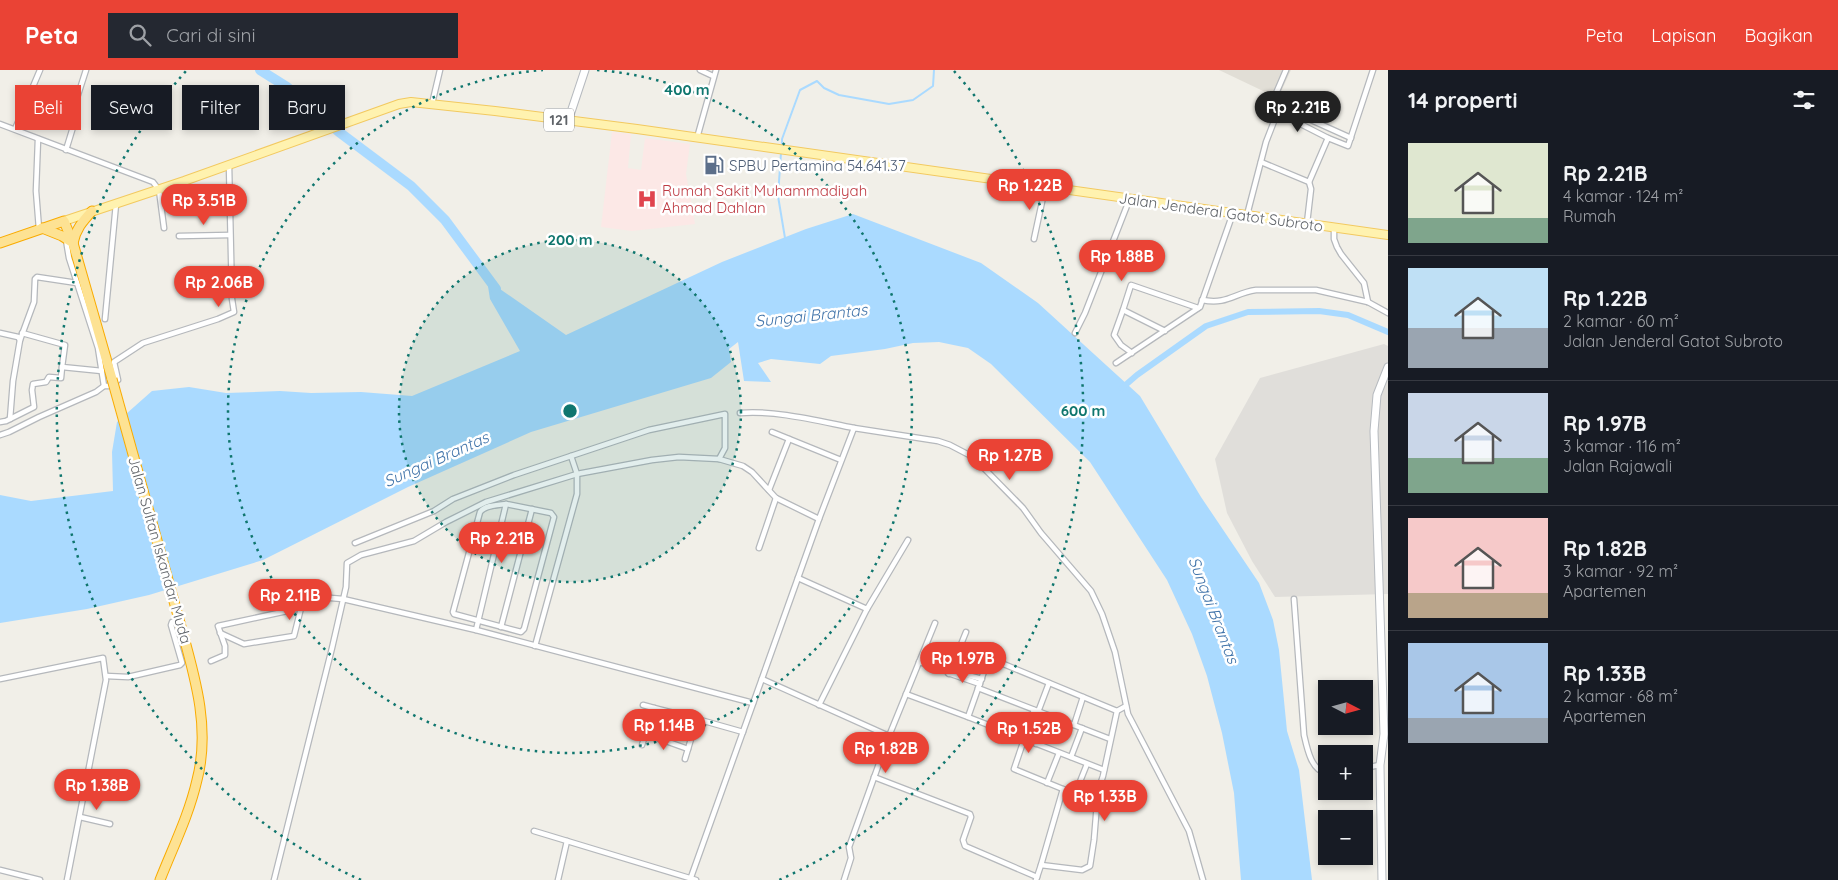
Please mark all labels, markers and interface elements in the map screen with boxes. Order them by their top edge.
search box [108,13,458,58]
text: Peta [25,20,78,50]
icon: search [126,21,154,49]
text: Cari di sini [166,23,256,47]
text: Peta [1586,24,1623,47]
text: Lapisan [1651,24,1716,47]
text: Bagikan [1744,24,1813,47]
text: 400 m [664,80,710,99]
chip: Beli [15,85,81,130]
chip: Sewa [91,85,172,130]
chip: Filter [182,85,259,130]
chip: Baru [269,85,345,130]
icon: filters [1790,86,1818,114]
text: 14 properti [1408,87,1518,113]
pin: Rp 2.21B [1246,90,1350,133]
text: Rp 2.21B [1266,97,1330,117]
road number: 121 [544,108,574,132]
fuel station icon: SPBU Pertamina 54.641.37 [703,154,725,176]
place label: SPBU Pertamina 54.641.37 [729,156,906,175]
text: Rp 2.21B [1563,160,1648,186]
icon: home [1448,163,1508,223]
pin: Rp 1.22B [978,168,1082,211]
text: Rp 1.22B [998,175,1062,195]
place label: Rumah Sakit Muhammadiyah Ahmad Dahlan [662,181,867,217]
pin: Rp 3.51B [152,184,256,226]
text: 4 kamar · 124 m² [1563,186,1683,206]
hospital icon: Rumah Sakit Muhammadiyah Ahmad Dahlan [636,188,658,210]
street label: Jalan Jenderal Gatot Subroto [1118,188,1324,236]
text: Rp 3.51B [172,190,236,210]
text: Rumah [1563,206,1616,226]
text: 200 m [548,230,593,249]
pin: Rp 1.88B [1070,240,1174,282]
text: Rp 1.88B [1090,246,1154,266]
pin: Rp 2.06B [167,266,271,308]
text: Rp 2.06B [185,272,253,292]
text: Rp 1.22B [1563,285,1648,311]
icon: home [1448,288,1508,348]
water label: Sungai Brantas [754,299,870,331]
text: 2 kamar · 60 m² [1563,311,1679,331]
text: Jalan Jenderal Gatot Subroto [1563,331,1783,351]
text: 600 m [1061,401,1105,420]
centre of rings [561,402,579,420]
text: Rp 1.97B [1563,410,1646,436]
icon: home [1448,413,1508,473]
water label: Sungai Brantas [380,426,493,491]
text: 3 kamar · 116 m² [1563,436,1681,456]
pin: Rp 1.27B [958,438,1062,481]
text: Rp 1.27B [978,445,1042,465]
street label: Jalan Sultan Iskandar Muda [124,454,196,646]
text: Jalan Rajawali [1563,456,1672,476]
pin: Rp 2.21B [450,522,554,564]
text: Rp 2.21B [470,528,534,548]
text: Rp 1.82B [1563,535,1647,561]
icon: home [1448,538,1508,598]
water label: Sungai Brantas [1184,554,1244,668]
text: 3 kamar · 92 m² [1563,561,1678,581]
pin: Rp 2.11B [238,578,342,621]
text: Apartemen [1563,581,1646,601]
text: Rp 2.11B [260,585,320,605]
pin: Rp 1.97B [911,642,1015,684]
text: Rp 1.97B [931,648,995,668]
text: Rp 1.33B [1563,660,1646,686]
icon: home [1448,663,1508,723]
north arrow [1318,680,1372,735]
map controls [1318,680,1373,865]
text: 2 kamar · 68 m² [1563,686,1678,706]
text: Apartemen [1563,706,1646,726]
pin: Rp 1.14B [612,708,716,751]
pin: Rp 1.52B [977,712,1081,754]
text: Rp 1.14B [633,715,695,735]
text: Rp 1.52B [997,718,1061,738]
pin: Rp 1.82B [834,732,938,774]
text: Rp 1.82B [854,738,918,758]
button: + [1318,745,1373,800]
pin: Rp 1.38B [45,768,149,811]
text: Rp 1.38B [65,775,129,795]
pin: Rp 1.33B [1053,780,1157,822]
text: Rp 1.33B [1073,786,1137,806]
button: − [1318,810,1373,865]

